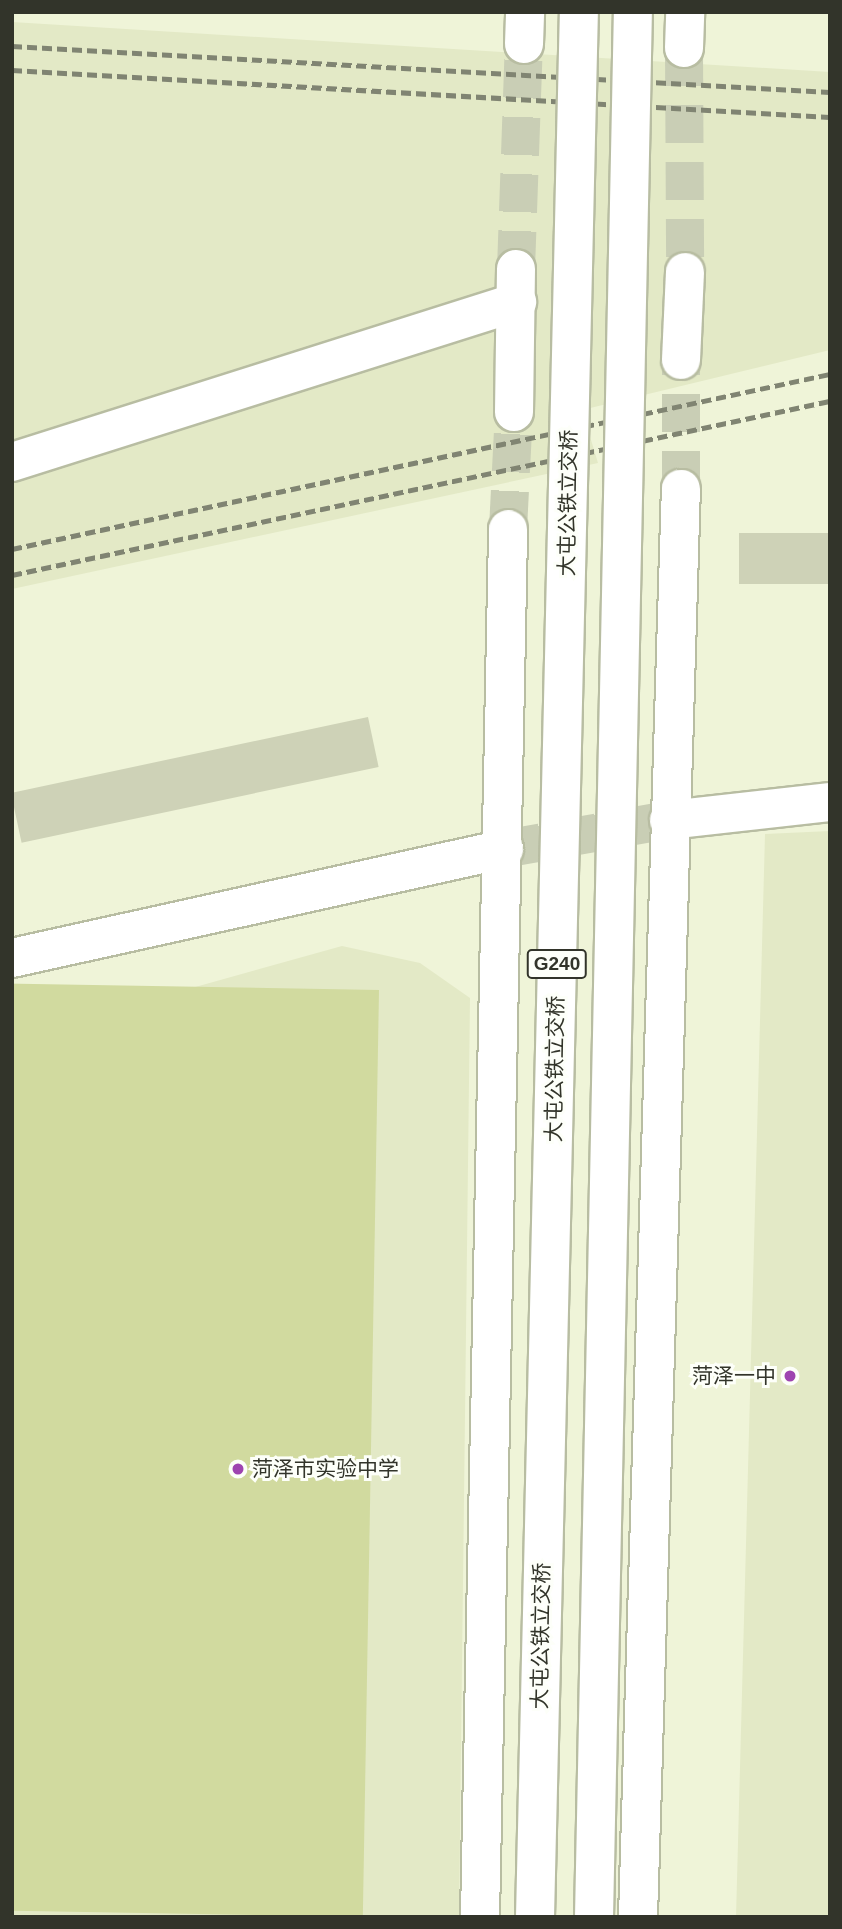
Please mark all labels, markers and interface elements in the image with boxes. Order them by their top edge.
street label: 大屯公铁立交桥 [554,429,582,577]
road number: G240 [526,948,588,980]
street label: 大屯公铁立交桥 [541,995,569,1143]
place label: 菏泽一中 [692,1363,776,1389]
marker: 菏泽一中 [782,1368,798,1384]
place label: 菏泽市实验中学 [252,1456,399,1482]
marker: 菏泽市实验中学 [230,1461,246,1477]
street label: 大屯公铁立交桥 [527,1562,555,1710]

